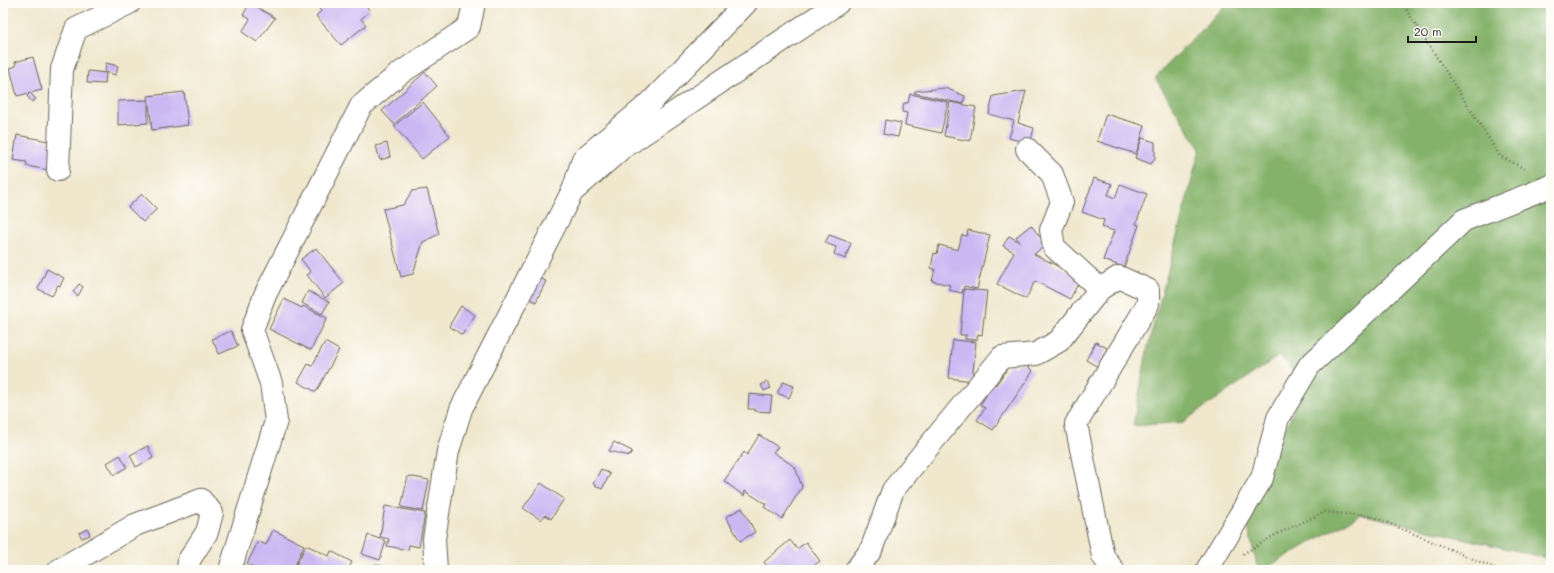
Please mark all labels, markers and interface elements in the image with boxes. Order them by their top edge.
scale bar [1408,18,1476,44]
text: 20 m [1414,23,1442,39]

